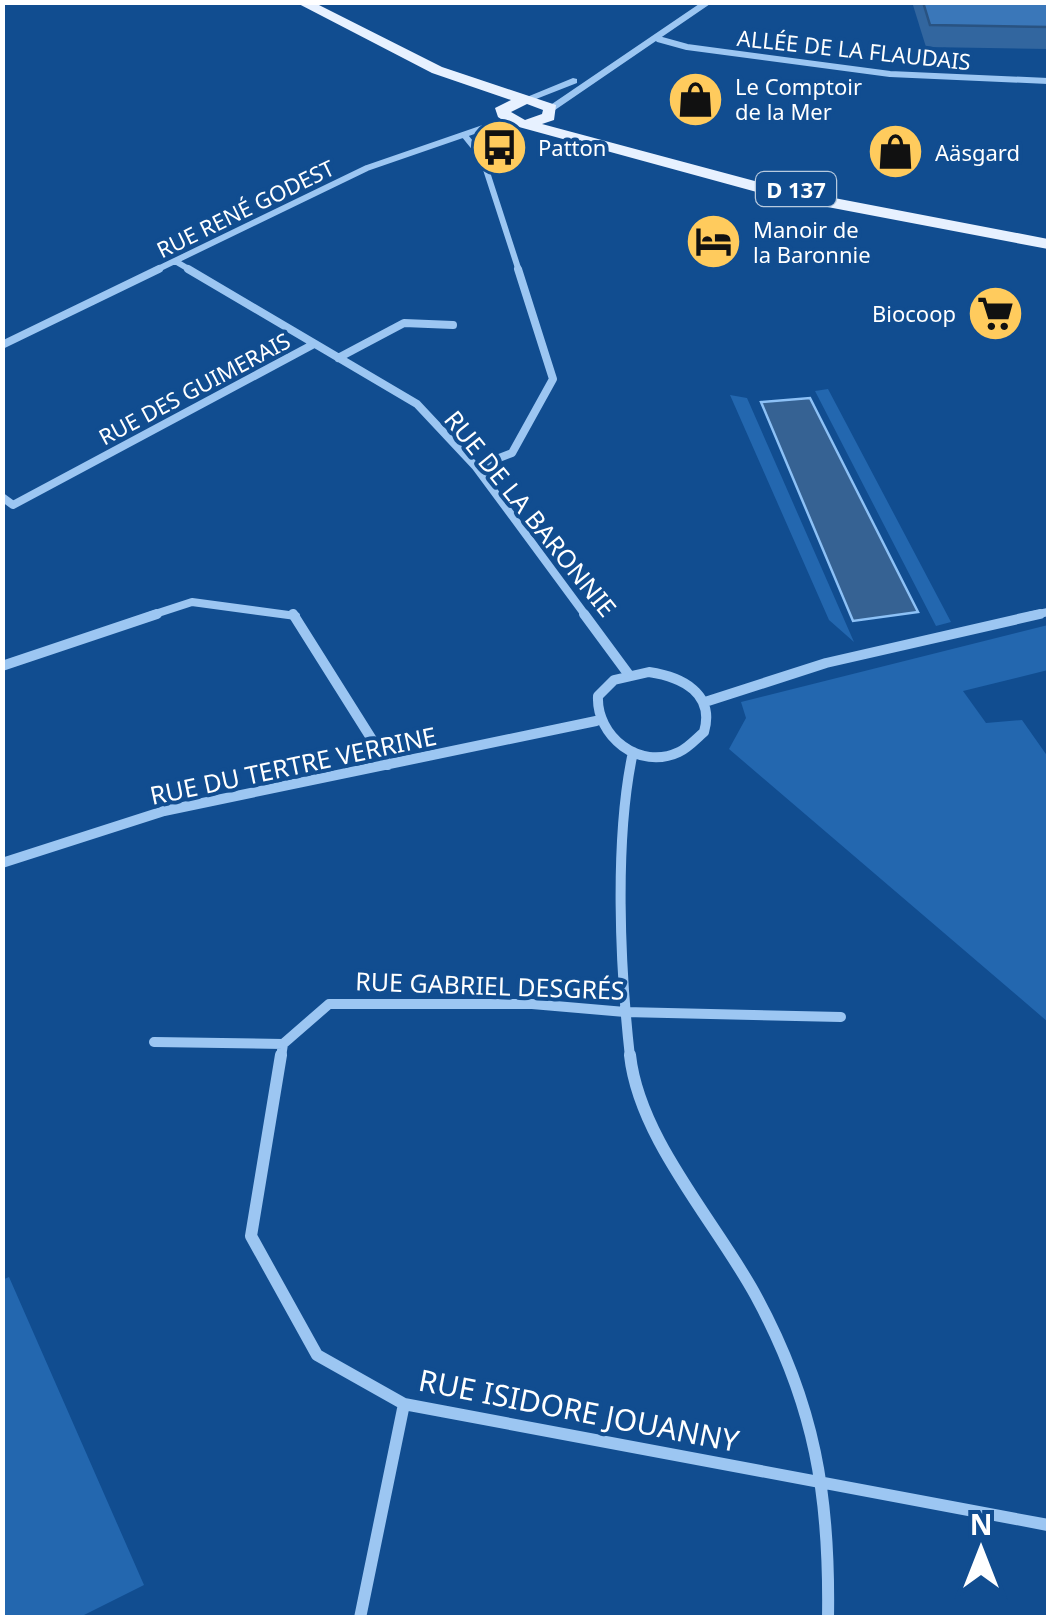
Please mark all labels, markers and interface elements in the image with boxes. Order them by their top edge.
street label: ALLÉE DE LA FLAUDAIS [736,22,972,76]
shop icon: Le Comptoir de la Mer [666,69,726,129]
place label: Le Comptoir de la Mer [735,71,862,126]
bus stop icon: Patton [469,117,529,177]
shop icon: Aäsgard [866,122,926,182]
place label: Patton [538,132,606,162]
place label: Aäsgard [935,137,1020,167]
street label: RUE RENÉ GODEST [151,152,339,264]
road number: D 137 [756,172,836,206]
hotel icon: Manoir de la Baronnie [684,212,744,272]
place label: Manoir de la Baronnie [753,214,871,269]
supermarket icon: Biocoop [965,283,1025,343]
place label: Biocoop [872,298,956,328]
street label: RUE DES GUIMERAIS [93,325,295,451]
street label: RUE DE LA BARONNIE [437,403,625,623]
street label: RUE DU TERTRE VERRINE [147,718,439,812]
street label: RUE GABRIEL DESGRÉS [355,963,625,1007]
street label: RUE ISIDORE JOUANNY [415,1359,743,1461]
north arrow [931,1500,1031,1600]
text: N [970,1505,992,1543]

